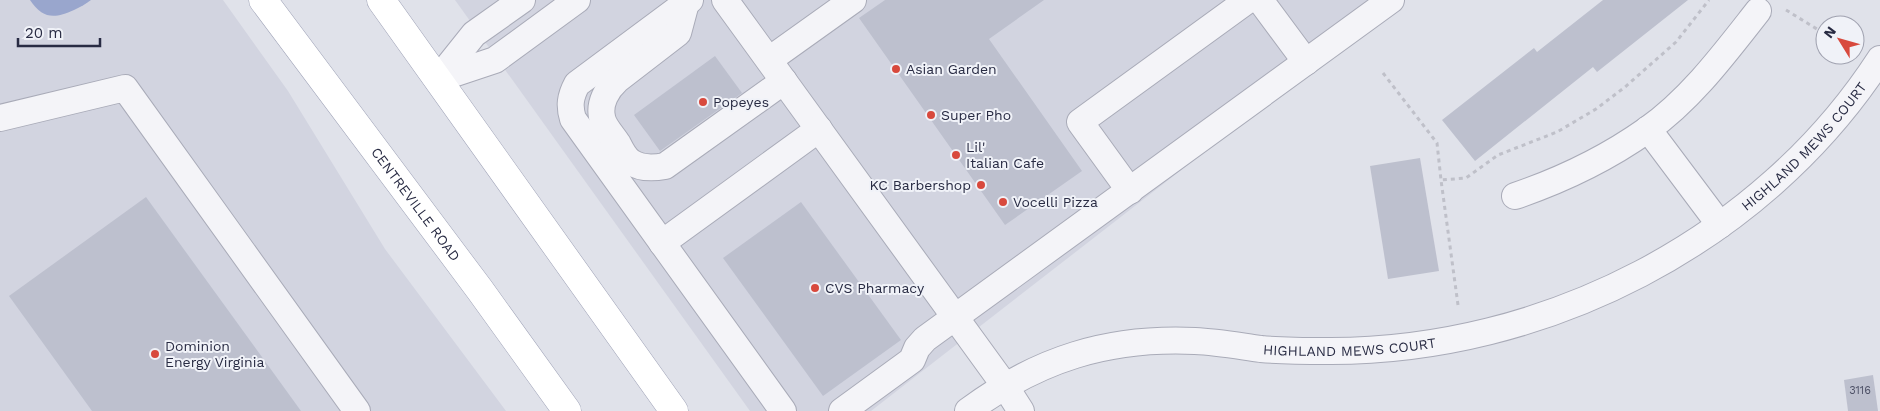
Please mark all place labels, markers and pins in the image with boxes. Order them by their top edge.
place label: Asian Garden [906,61,997,77]
marker: Asian Garden [890,63,902,75]
place label: Popeyes [713,94,769,110]
marker: Popeyes [697,96,709,108]
place label: Super Pho [941,107,1011,123]
marker: Super Pho [925,109,937,121]
place label: Lil' Italian Cafe [966,139,1044,171]
marker: Lil' Italian Cafe [950,149,962,161]
place label: KC Barbershop [870,177,971,193]
marker: KC Barbershop [975,179,987,191]
place label: Vocelli Pizza [1013,194,1098,210]
marker: Vocelli Pizza [997,196,1009,208]
place label: CVS Pharmacy [825,280,925,296]
marker: CVS Pharmacy [809,282,821,294]
place label: Dominion Energy Virginia [165,338,264,370]
marker: Dominion Energy Virginia [149,348,161,360]

